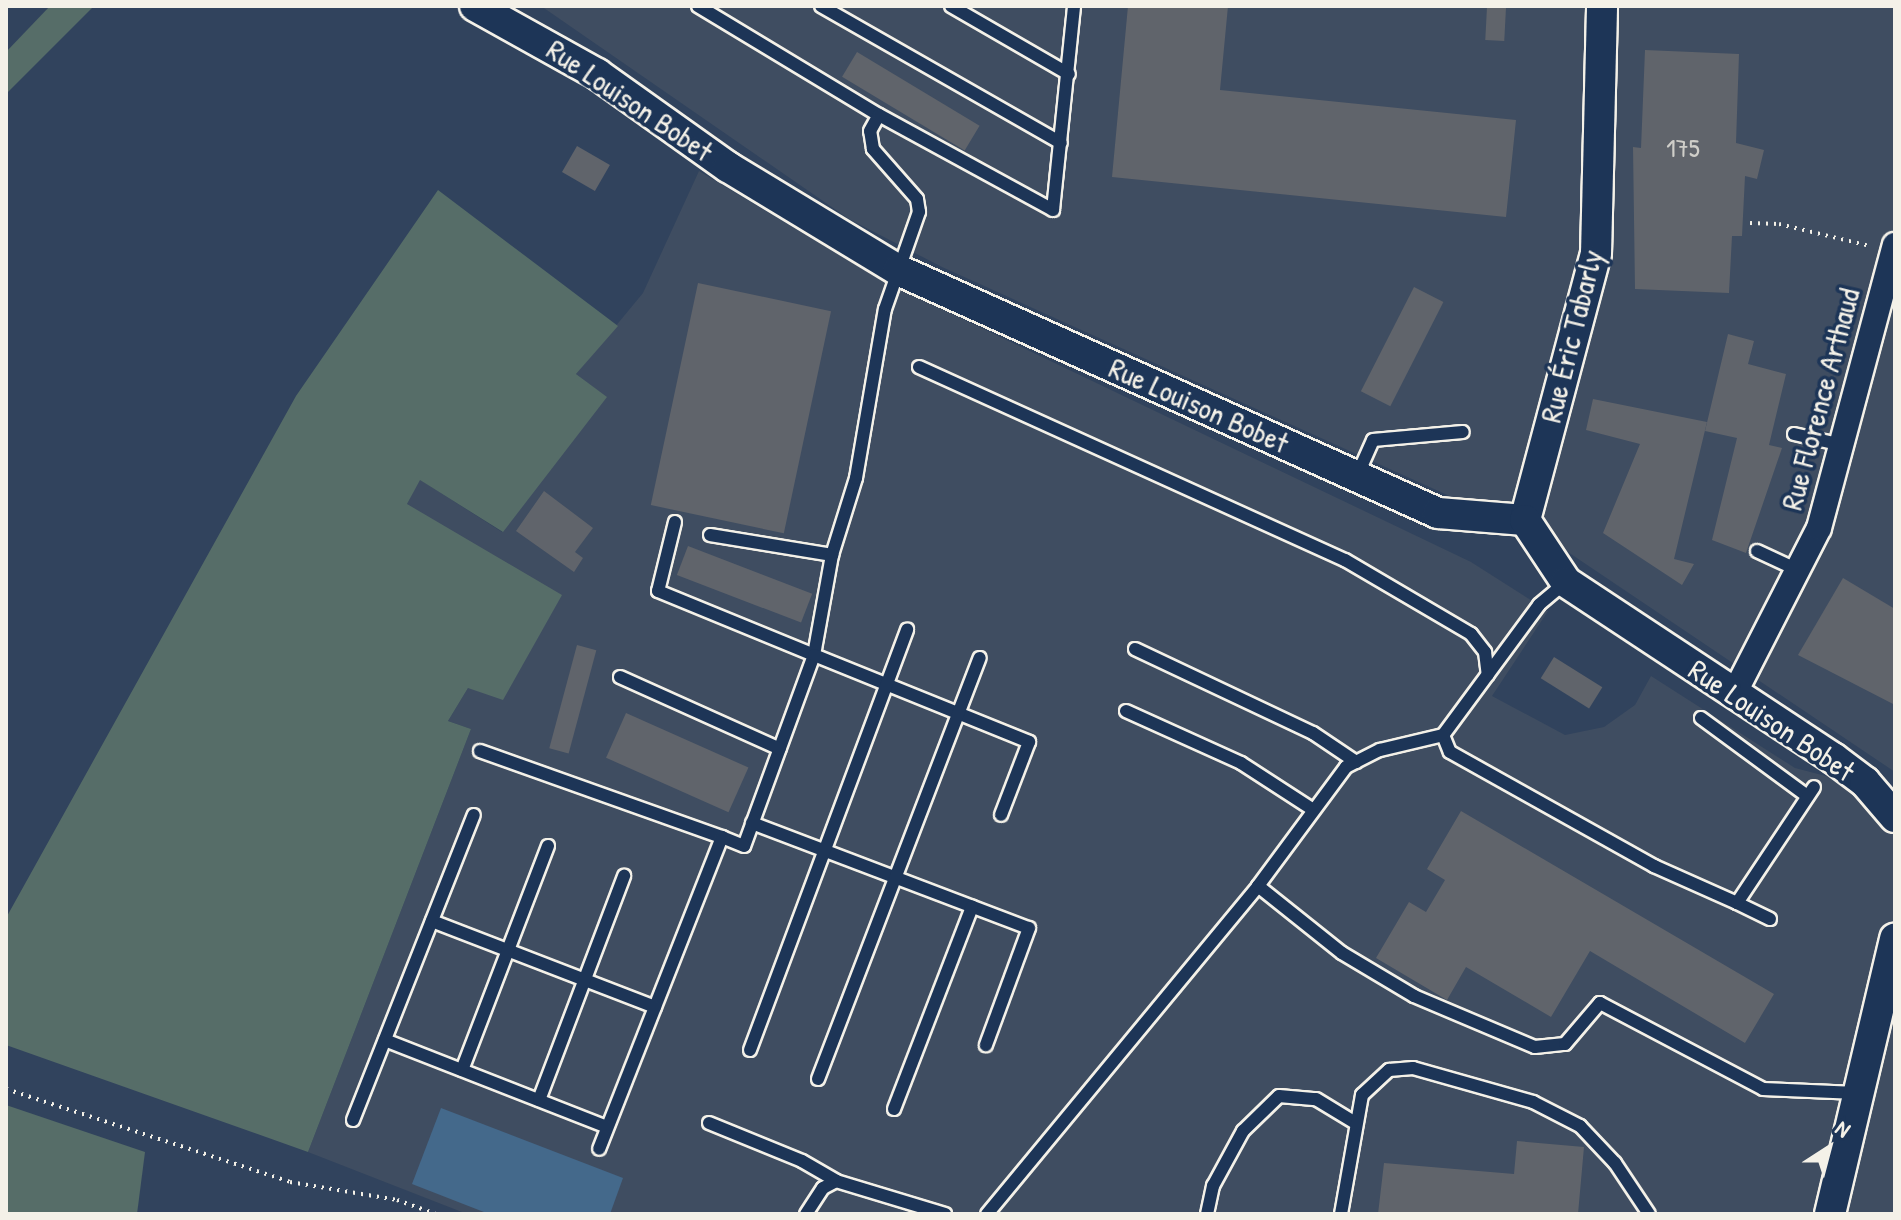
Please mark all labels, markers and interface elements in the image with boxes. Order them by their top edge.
street label: Rue Louison Bobet [540,31,720,169]
house number: 175 [1666,132,1700,164]
street label: Rue Éric Tabarly [1532,246,1610,426]
street label: Rue Florence Arthaud [1773,284,1867,514]
street label: Rue Louison Bobet [1104,349,1294,461]
street label: Rue Louison Bobet [1682,651,1862,789]
north arrow [1789,1108,1869,1188]
text: N [1830,1113,1857,1144]

